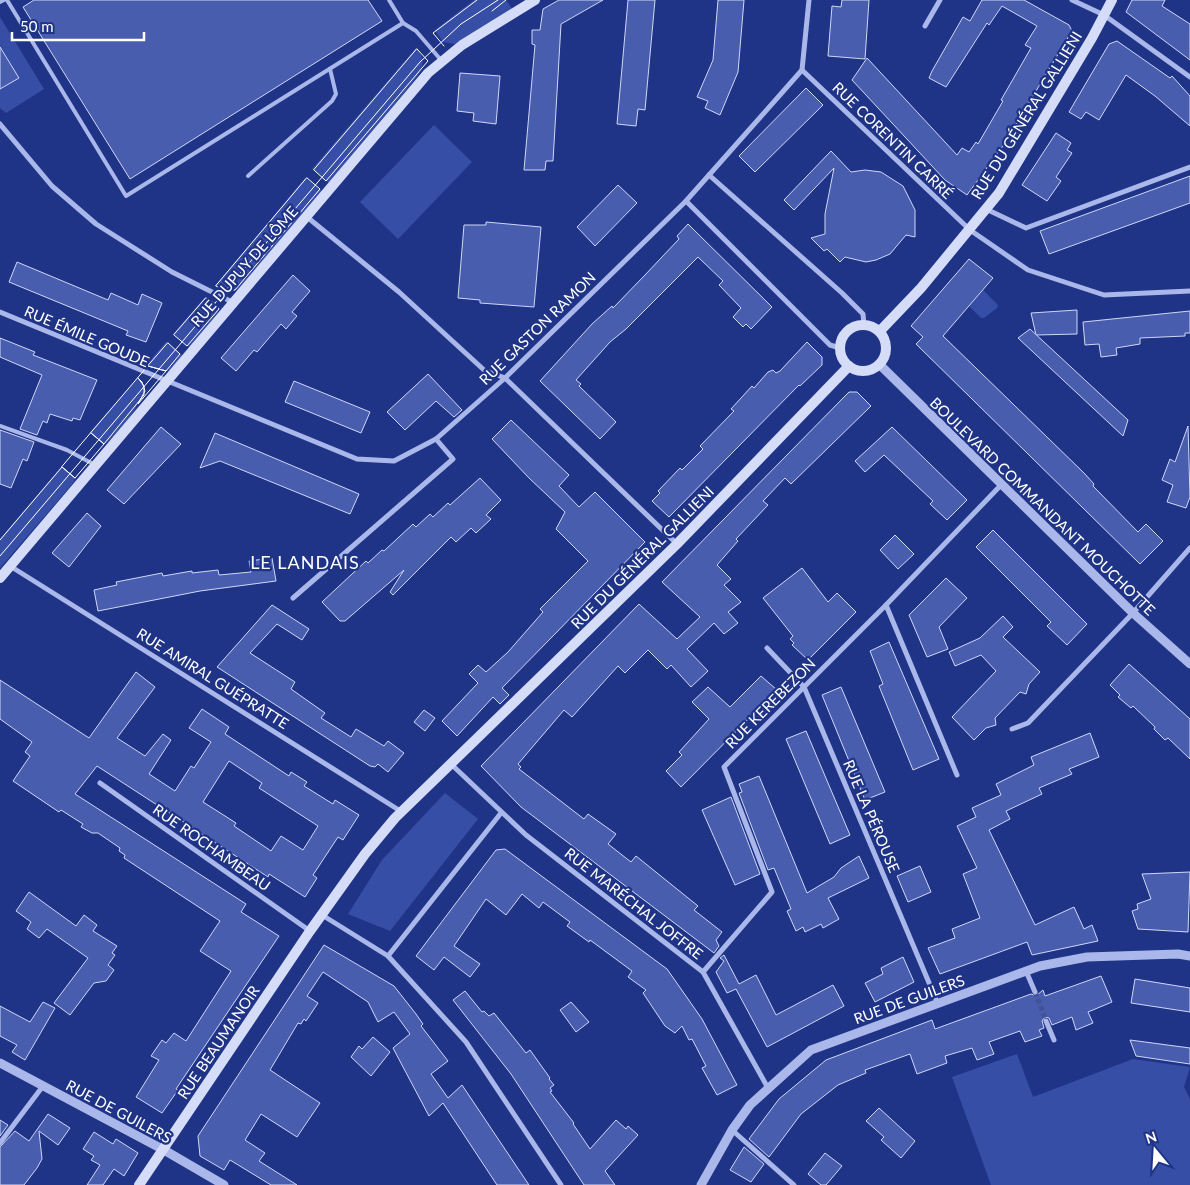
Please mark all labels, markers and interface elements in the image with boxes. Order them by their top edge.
scale bar [12,10,145,42]
text: 50 m [20,17,54,35]
street label: RUE DU GÉNÉRAL GALLIENI [967,28,1085,202]
street label: RUE CORENTIN CARRÉ [829,78,957,202]
street label: RUE DUPUY DE LÔME [187,202,301,330]
street label: RUE GASTON RAMON [475,268,599,388]
street label: RUE ÉMILE GOUDE [22,302,152,370]
street label: BOULEVARD COMMANDANT MOUCHOTTE [927,393,1159,619]
street label: RUE DU GÉNÉRAL GALLIENI [567,482,717,632]
district label: LE LANDAIS [250,551,360,573]
street label: RUE AMIRAL GUÉPRATTE [134,624,292,732]
street label: RUE KEREBEZON [721,654,819,752]
street label: RUE LA PÉROUSE [840,757,904,875]
street label: RUE ROCHAMBEAU [150,800,274,894]
street label: RUE MARÉCHAL JOFFRE [561,843,707,963]
street label: RUE DE GUILERS [851,971,967,1027]
street label: RUE BEAUMANOIR [173,981,263,1102]
street label: RUE DE GUILERS [63,1076,175,1146]
north arrow [1130,1125,1180,1175]
text: N [1143,1127,1159,1147]

